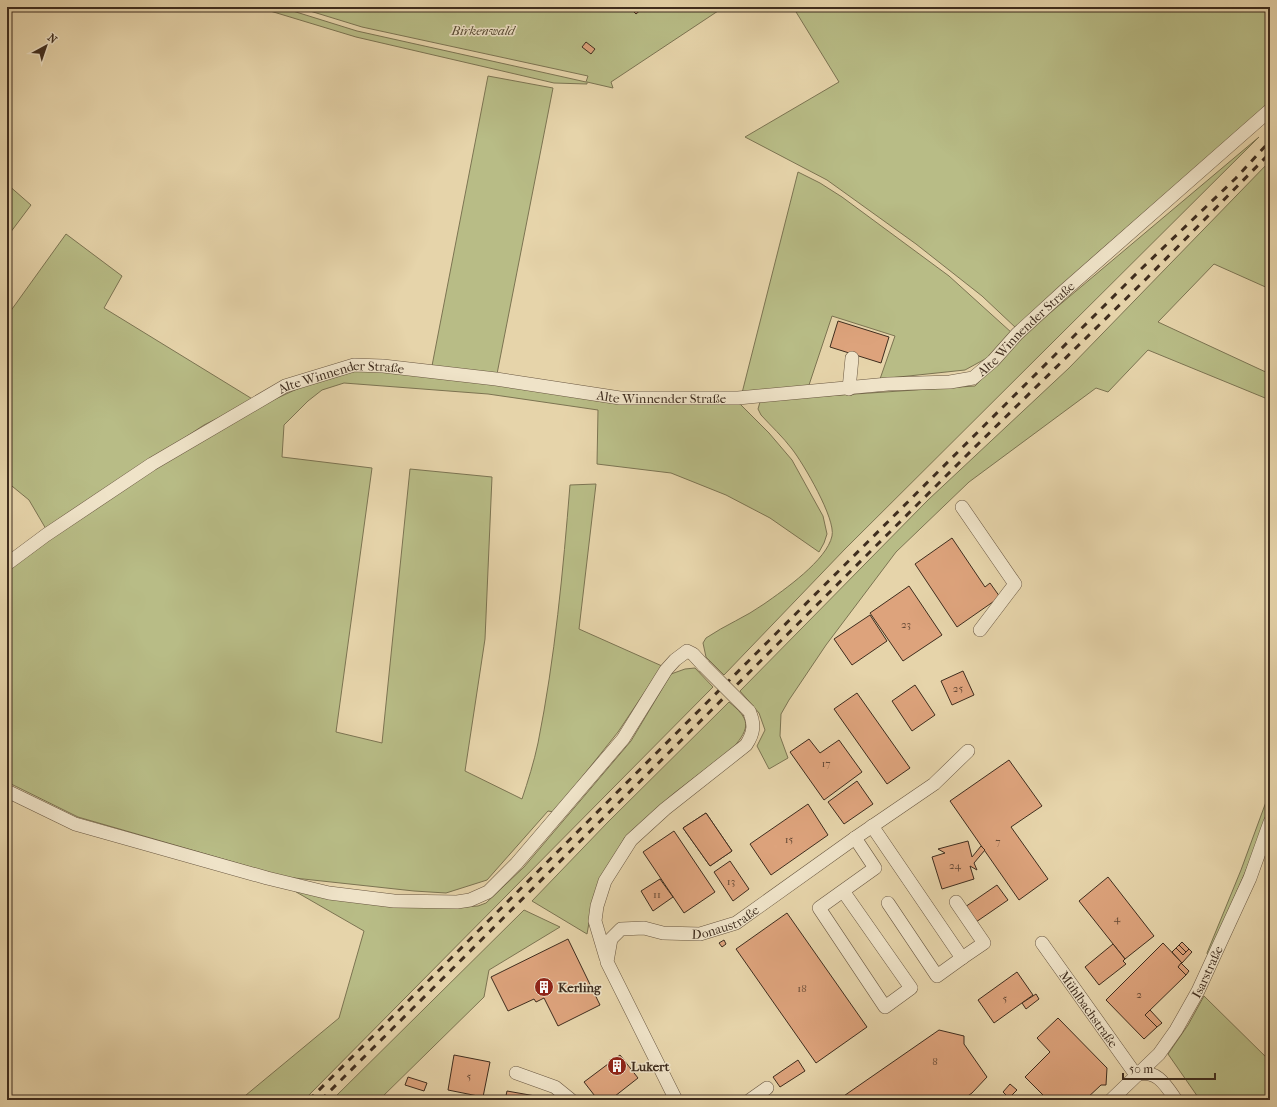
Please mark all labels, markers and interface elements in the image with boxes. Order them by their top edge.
park label: Birkenwald [450,23,517,38]
north arrow [26,26,66,66]
text: N [45,31,60,47]
street label: Alte Winnender Straße [973,278,1078,380]
street label: Alte Winnender Straße [274,358,406,397]
street label: Alte Winnender Straße [595,387,727,406]
house number: 23 [901,618,911,631]
house number: 25 [953,682,963,695]
house number: 17 [821,757,831,770]
house number: 15 [785,833,794,846]
house number: 7 [995,835,1001,848]
house number: 24 [949,859,962,872]
house number: 13 [727,875,735,888]
house number: 11 [653,888,661,901]
street label: Donaustraße [691,902,762,942]
house number: 4 [1114,912,1121,925]
street label: Isarstraße [1189,943,1226,1001]
street label: Mühlbachstraße [1056,968,1121,1051]
building icon: Kerling [533,976,555,998]
place label: Kerling [558,980,602,996]
house number: 18 [797,982,807,995]
house number: 2 [1136,988,1142,1001]
house number: 5 [1003,992,1008,1005]
building icon: Lukert [606,1055,628,1077]
house number: 8 [932,1055,938,1068]
scale bar [1123,1055,1215,1081]
place label: Lukert [631,1059,670,1074]
text: 50 m [1129,1062,1153,1076]
house number: 5 [467,1070,472,1083]

